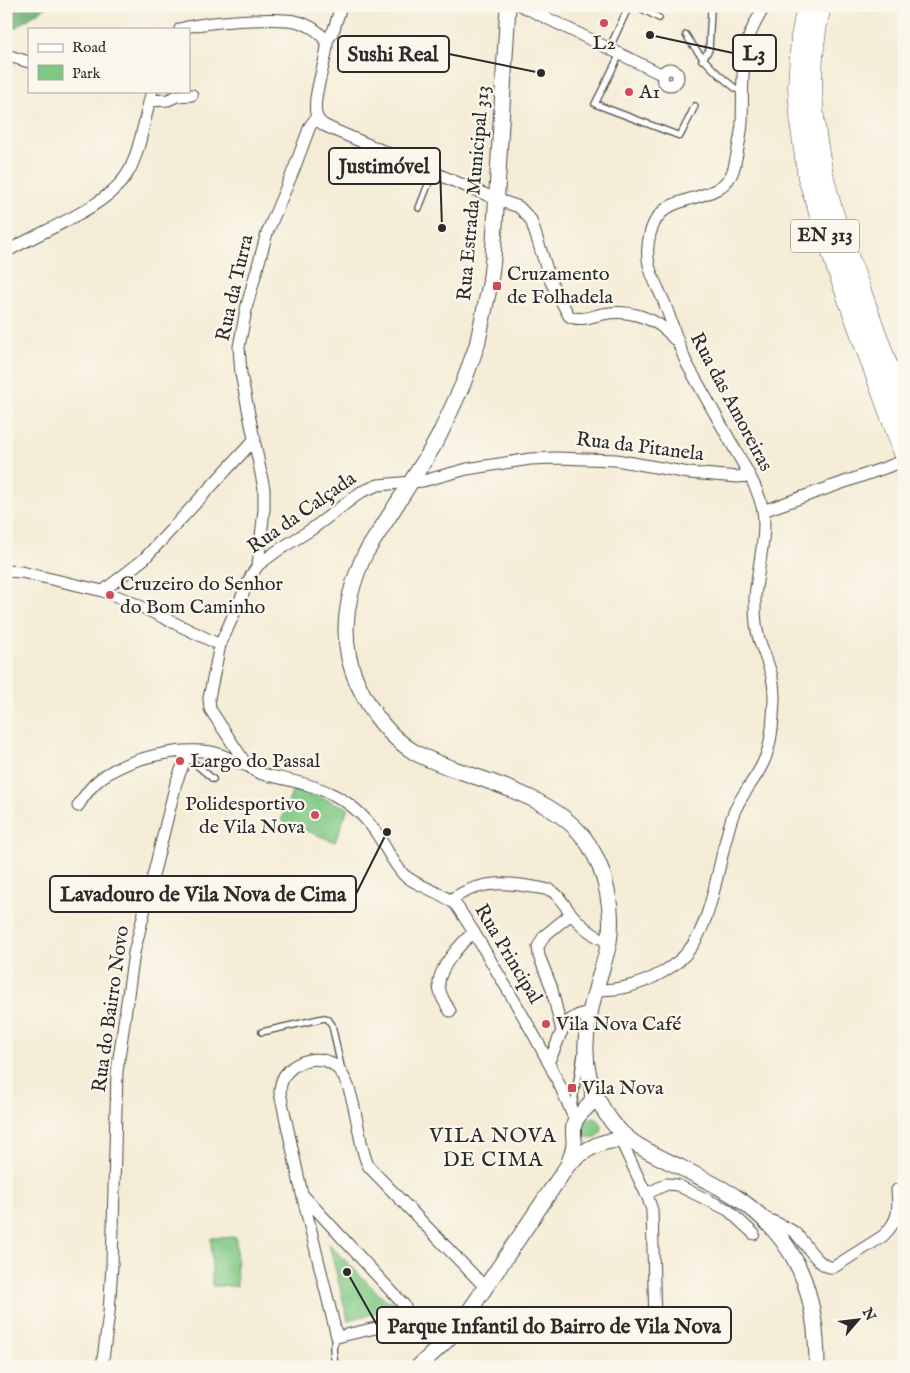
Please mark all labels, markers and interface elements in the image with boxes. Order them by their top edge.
marker: L2 [598,17,610,29]
legend [28,28,190,92]
place label: L2 [592,31,616,56]
callout: L3 [733,35,776,71]
callout: Sushi Real [338,36,449,72]
text: Road [72,38,107,57]
text: L3 [743,41,765,68]
text: Sushi Real [348,42,440,69]
text: Park [72,64,102,83]
place label: A1 [638,80,660,105]
street label: Rua Estrada Municipal 313 [452,84,496,302]
marker: A1 [623,86,635,98]
callout: Justimóvel [329,148,440,184]
text: Justimóvel [336,154,431,181]
road number: EN 313 [791,220,859,252]
street label: Rua da Turra [211,232,259,344]
place label: Cruzamento de Folhadela [507,262,614,310]
marker: Cruzamento de Folhadela [491,280,503,292]
street label: Rua das Amoreiras [684,328,778,476]
street label: Rua da Pitanela [575,427,706,467]
street label: Rua da Calçada [243,466,361,560]
place label: Cruzeiro do Senhor do Bom Caminho [120,572,283,620]
marker: Cruzeiro do Senhor do Bom Caminho [104,589,116,601]
place label: Largo do Passal [190,749,321,774]
marker: Largo do Passal [174,755,186,767]
place label: Polidesportivo de Vila Nova [185,792,305,840]
marker: Polidesportivo de Vila Nova [309,809,321,821]
callout: Lavadouro de Vila Nova de Cima [50,876,356,912]
text: Lavadouro de Vila Nova de Cima [60,882,347,909]
street label: Rua Principal [468,899,548,1009]
street label: Rua do Bairro Novo [87,924,135,1094]
place label: Vila Nova Café [555,1012,681,1037]
marker: Vila Nova Café [540,1018,552,1030]
place label: Vila Nova [581,1076,664,1101]
marker: Vila Nova [566,1082,578,1094]
district label: VILA NOVA DE CIMA [428,1123,557,1174]
north arrow [832,1296,882,1346]
text: N [857,1304,879,1324]
callout: Parque Infantil do Bairro de Vila Nova [377,1307,731,1343]
text: Parque Infantil do Bairro de Vila Nova [387,1314,722,1341]

